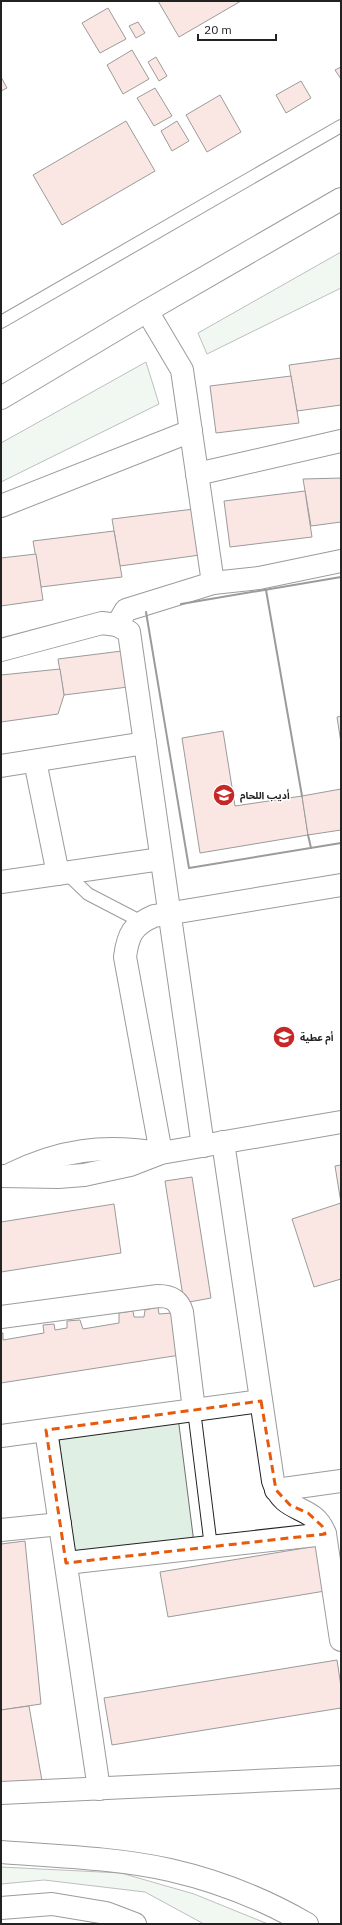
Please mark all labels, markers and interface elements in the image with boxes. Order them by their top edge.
scale bar [198,16,276,42]
text: 20 m [204,22,232,37]
school or university icon: أديب اللحام [211,782,237,808]
place label: أديب اللحام [240,789,290,803]
school or university icon: أم عطية [271,1024,297,1050]
place label: أم عطية [300,1031,334,1045]

